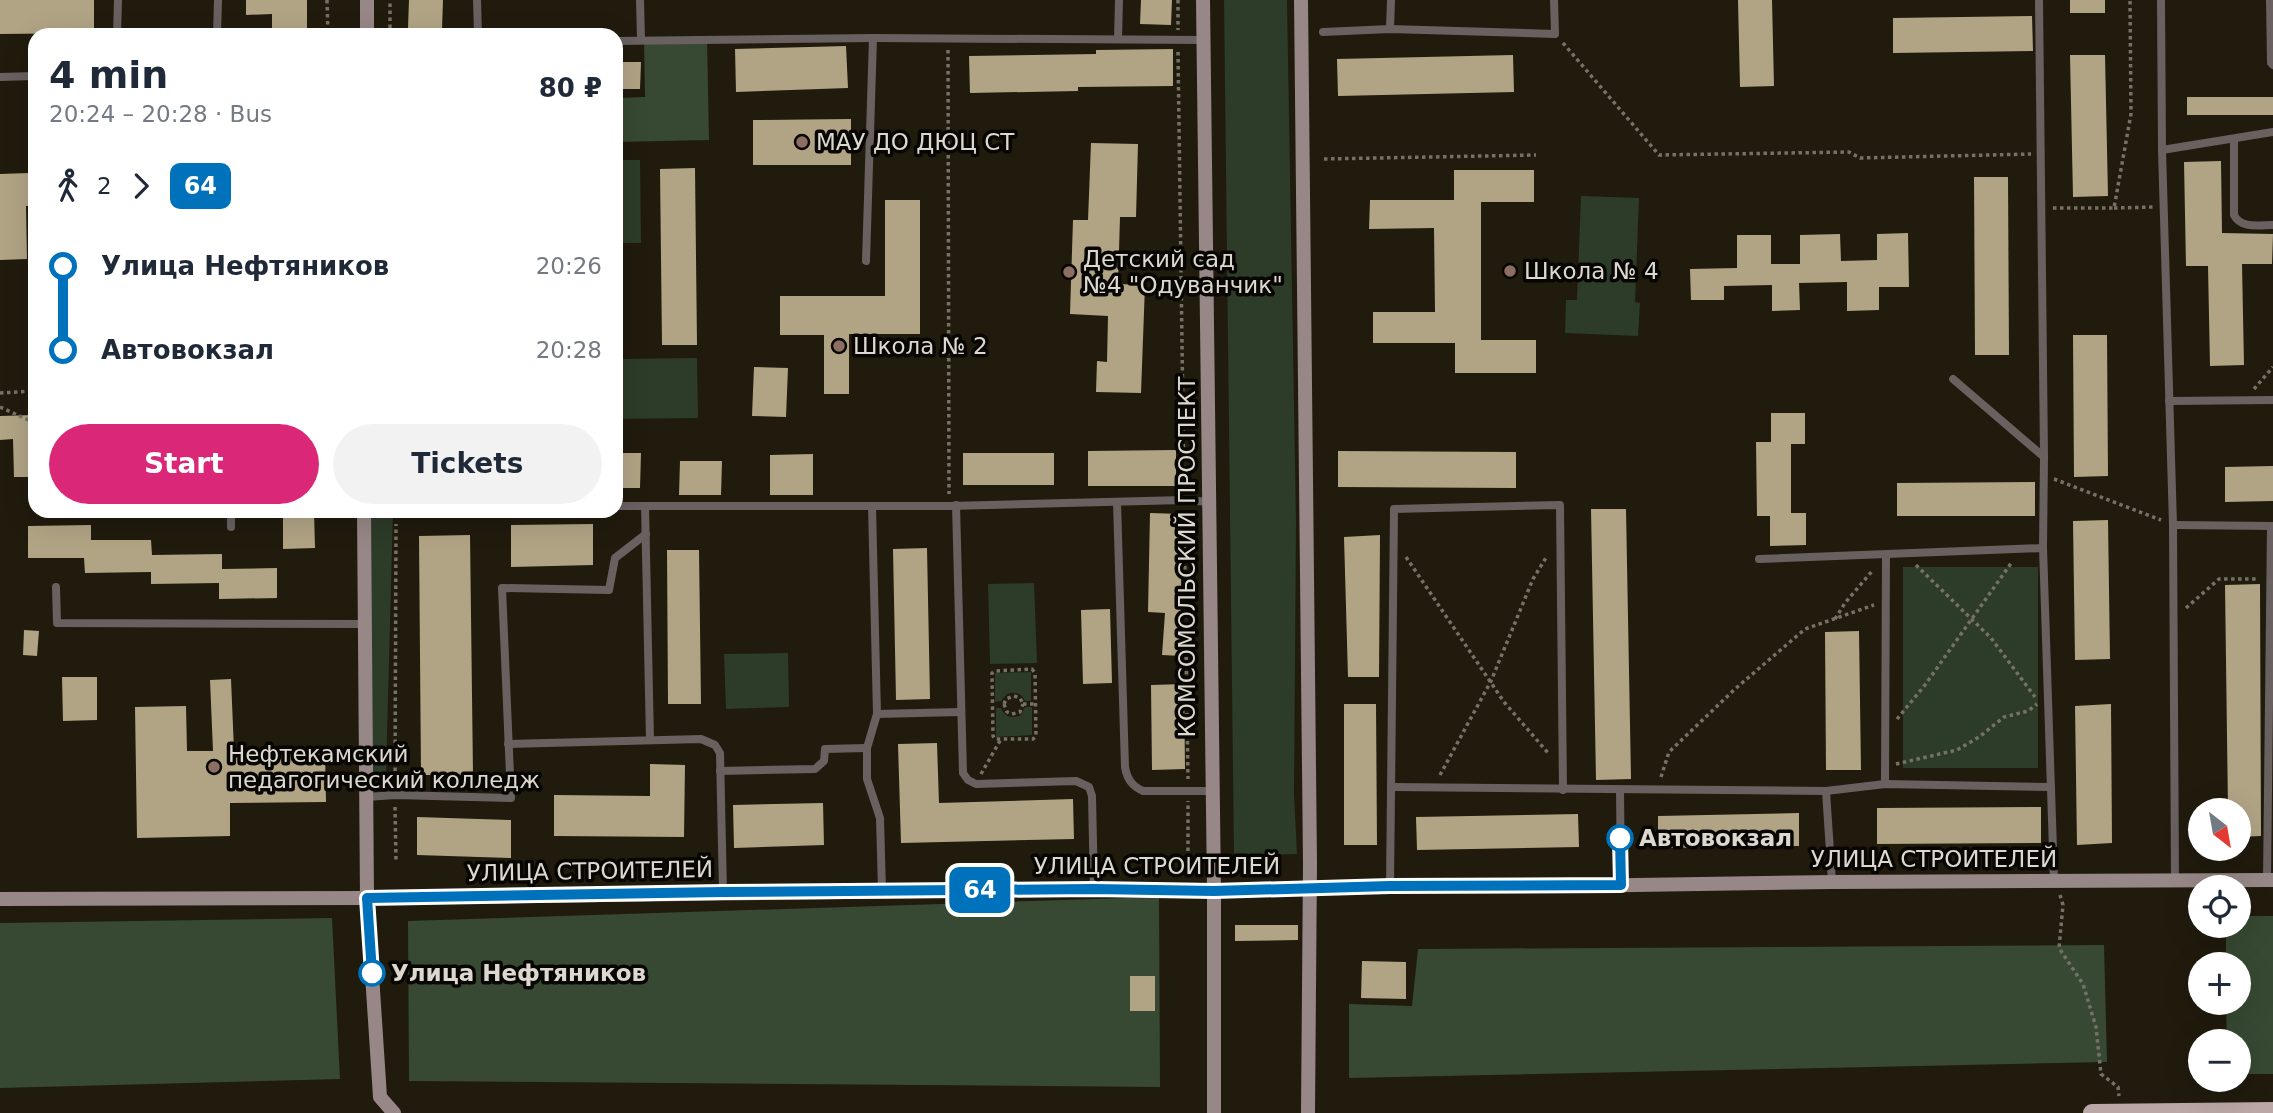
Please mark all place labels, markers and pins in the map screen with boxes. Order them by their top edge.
place label: МАУ ДО ДЮЦ СТ [816,129,1015,155]
marker: МАУ ДО ДЮЦ СТ [794,134,810,150]
place label: Детский сад №4 "Одуванчик" [1083,246,1283,298]
place label: Школа № 4 [1524,258,1659,284]
marker: Школа № 4 [1502,263,1518,279]
marker: Детский сад №4 "Одуванчик" [1061,264,1077,280]
place label: Школа № 2 [853,333,988,359]
marker: Школа № 2 [831,338,847,354]
place label: Нефтекамский педагогический колледж [228,741,540,793]
marker: Нефтекамский педагогический колледж [206,759,222,775]
marker: Автовокзал [1607,825,1633,851]
place label: Автовокзал [1639,825,1792,851]
marker: Улица Нефтяников [359,960,385,986]
place label: Улица Нефтяников [391,960,646,986]

